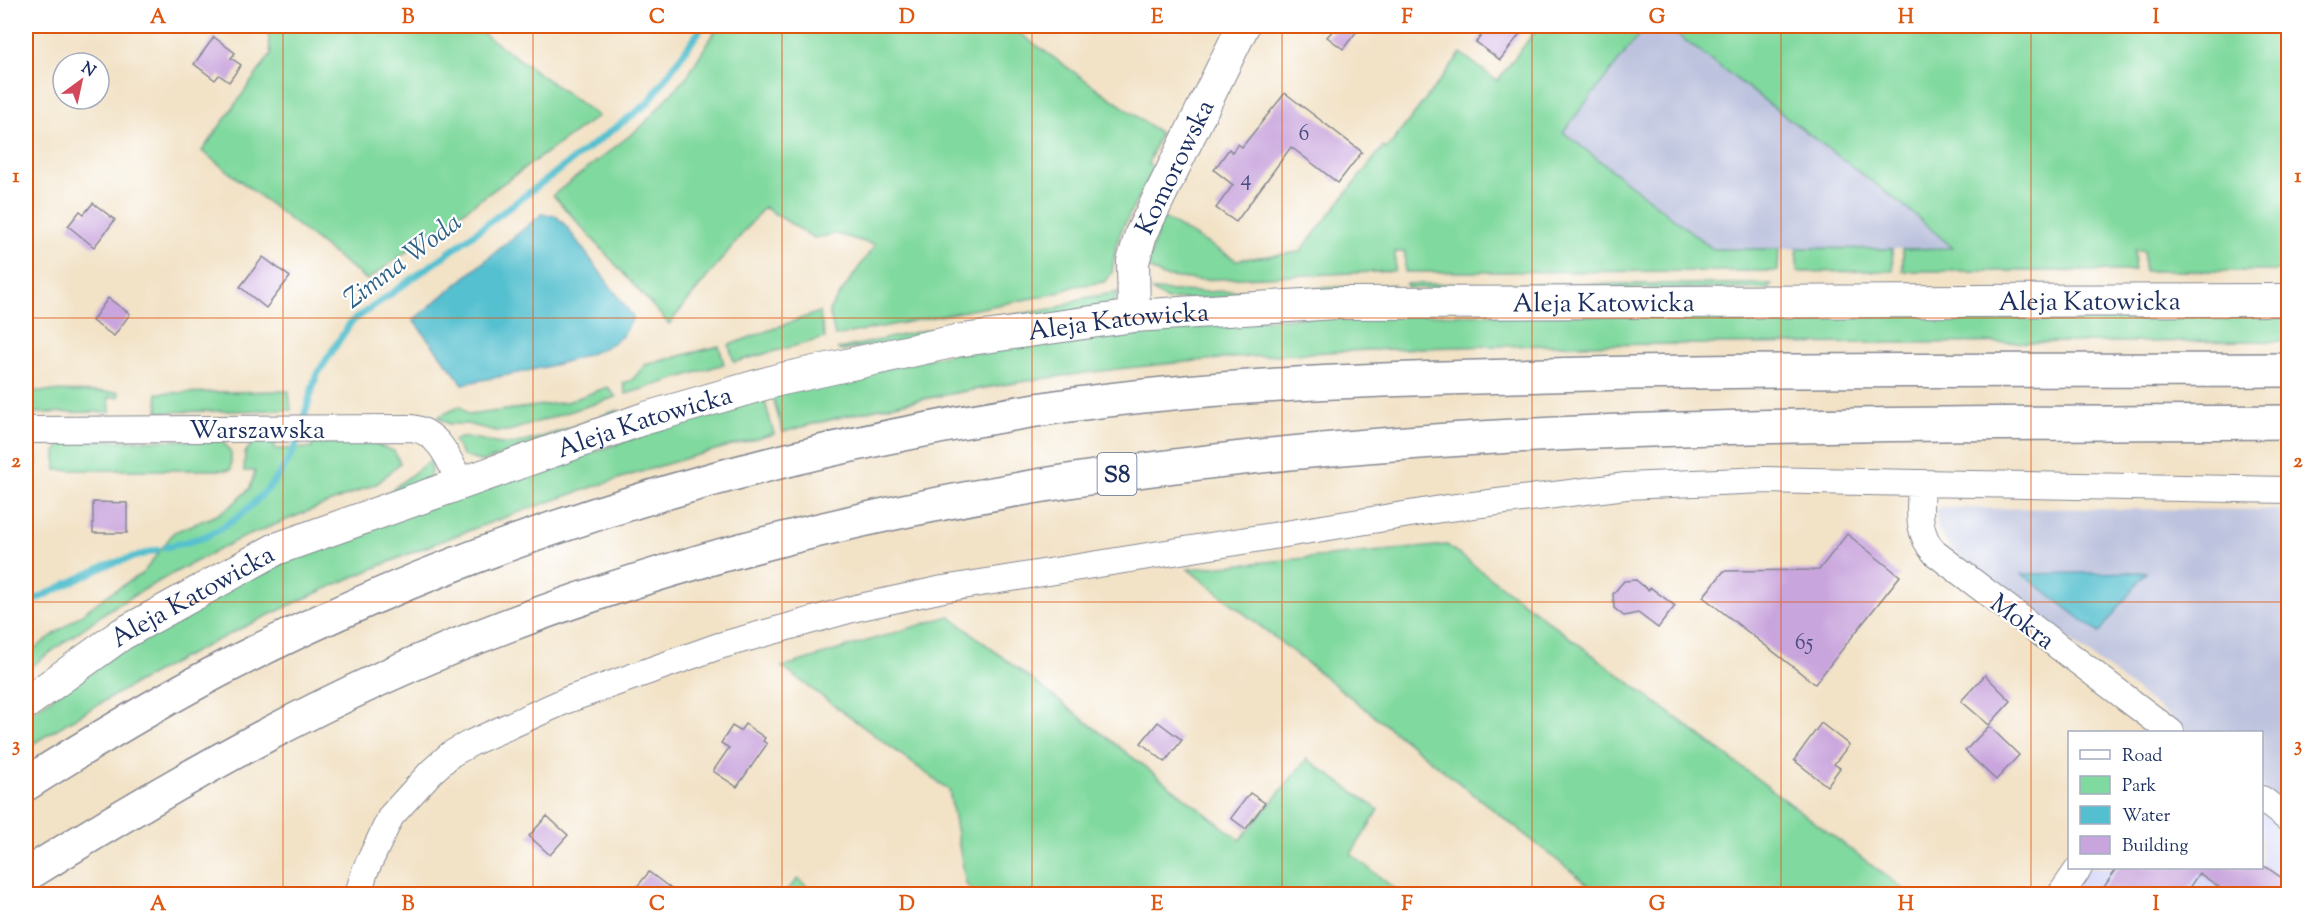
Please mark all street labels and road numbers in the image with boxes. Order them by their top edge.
street label: Komorowska [1127,94,1225,242]
street label: Aleja Katowicka [1998,284,2181,322]
street label: Aleja Katowicka [1512,286,1695,323]
street label: Aleja Katowicka [1026,295,1210,352]
street label: Aleja Katowicka [552,378,737,469]
street label: Warszawska [189,413,325,450]
road number: S8 [1098,453,1136,495]
street label: Aleja Katowicka [103,537,282,658]
street label: Mokra [1981,586,2062,660]

